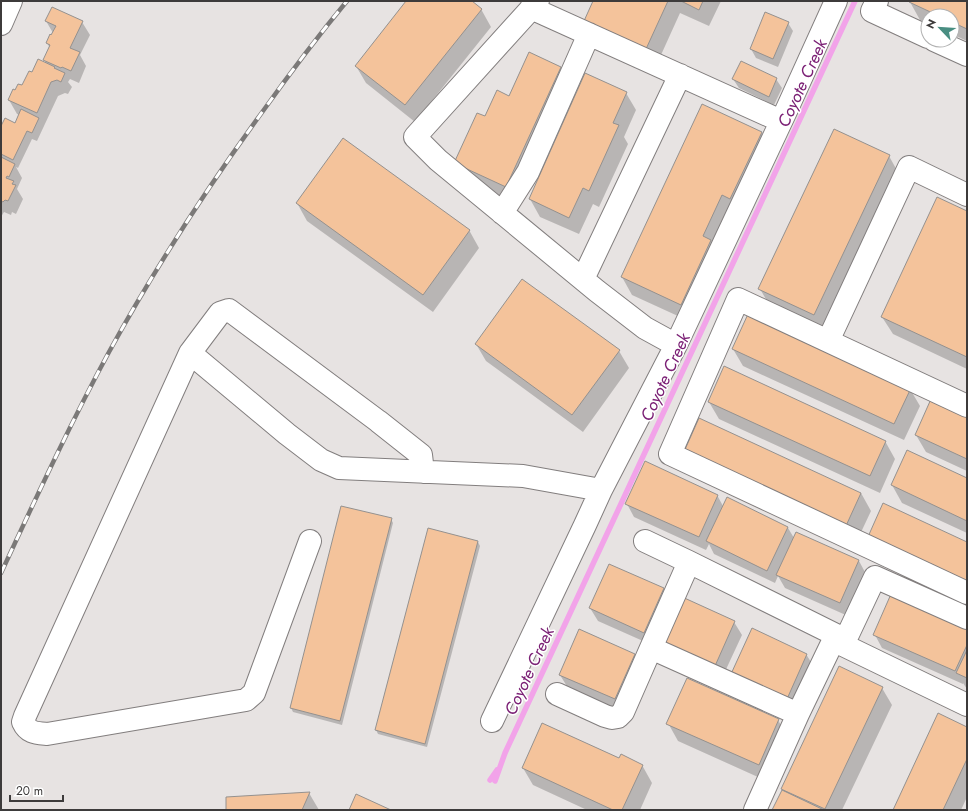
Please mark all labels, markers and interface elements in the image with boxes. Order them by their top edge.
north arrow [920,8,960,48]
text: N [922,16,940,31]
water label: Coyote Creek [771,34,833,131]
water label: Coyote Creek [634,328,696,425]
water label: Coyote Creek [498,622,560,719]
scale bar [10,777,63,803]
text: 20 m [16,782,43,800]

